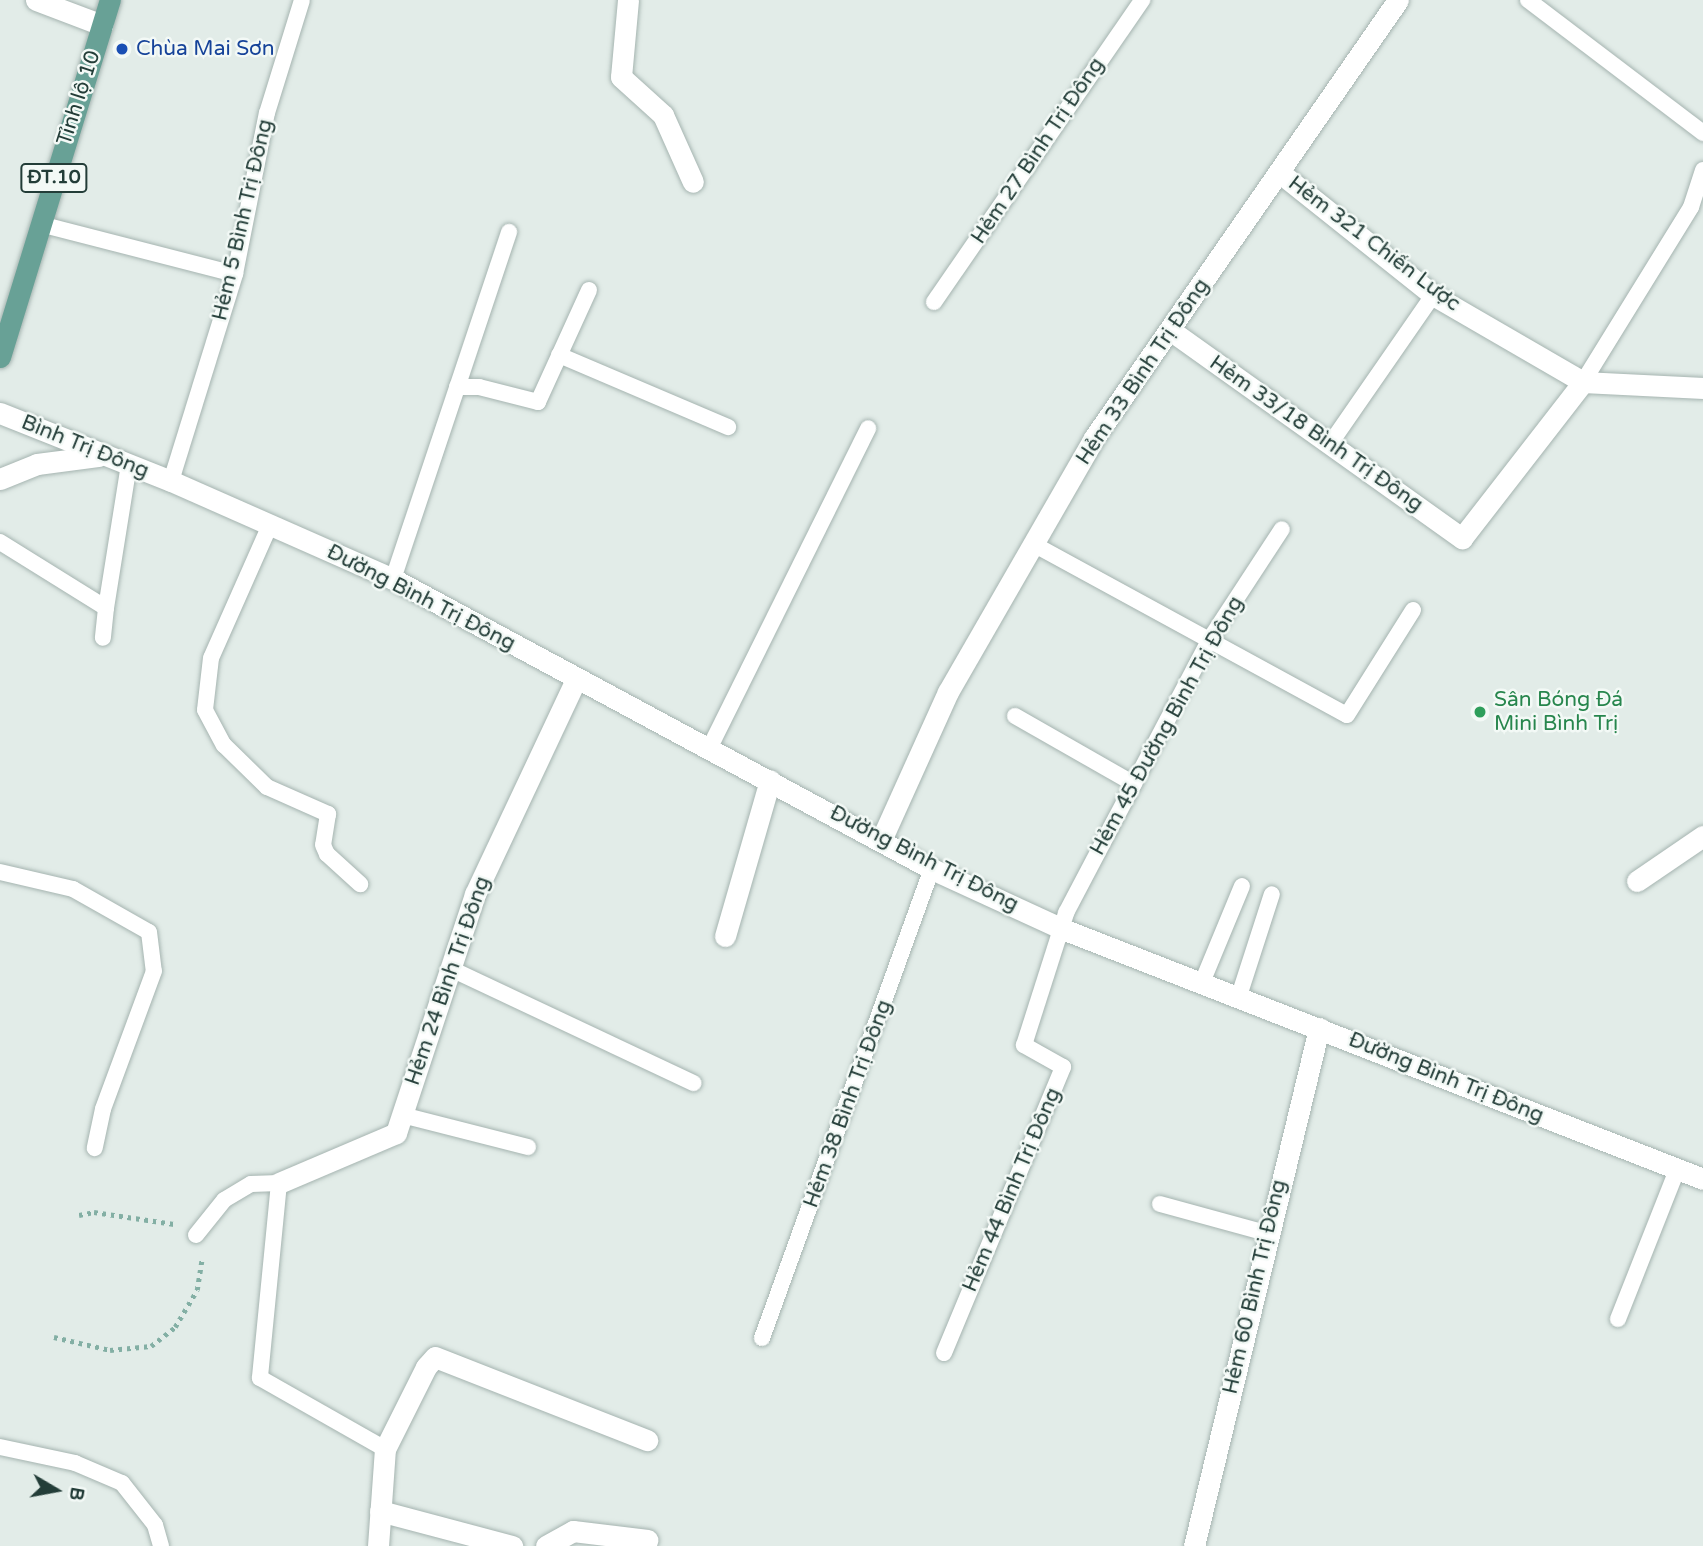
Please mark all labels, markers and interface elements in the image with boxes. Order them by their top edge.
place label: Chùa Mai Sơn [136,36,275,62]
marker: Chùa Mai Sơn [114,41,130,57]
street label: Tỉnh lộ 10 [52,48,106,148]
street label: Hẻm 27 Bình Trị Đông [966,53,1110,249]
street label: Hẻm 5 Bình Trị Đông [208,117,278,323]
road number: ĐT.10 [19,162,89,194]
street label: Hẻm 321 Chiến Lược [1283,171,1465,317]
street label: Hẻm 33 Bình Trị Đông [1071,274,1215,470]
street label: Hẻm 33/18 Bình Trị Đông [1204,351,1428,517]
street label: Bình Trị Đông [18,410,152,484]
street label: Đường Bình Trị Đông [323,540,519,656]
street label: Hẻm 45 Đường Bình Trị Đông [1085,592,1249,860]
place label: Sân Bóng Đá Mini Bình Trị [1494,687,1623,737]
marker: Sân Bóng Đá Mini Bình Trị [1472,704,1488,720]
street label: Đường Bình Trị Đông [826,801,1022,917]
street label: Hẻm 24 Bình Trị Đông [400,873,496,1089]
street label: Hẻm 38 Bình Trị Đông [799,997,897,1211]
street label: Đường Bình Trị Đông [1345,1027,1547,1129]
street label: Hẻm 44 Bình Trị Đông [958,1084,1066,1296]
street label: Hẻm 60 Bình Trị Đông [1218,1177,1292,1397]
north arrow [21,1455,91,1525]
text: B [65,1485,89,1502]

